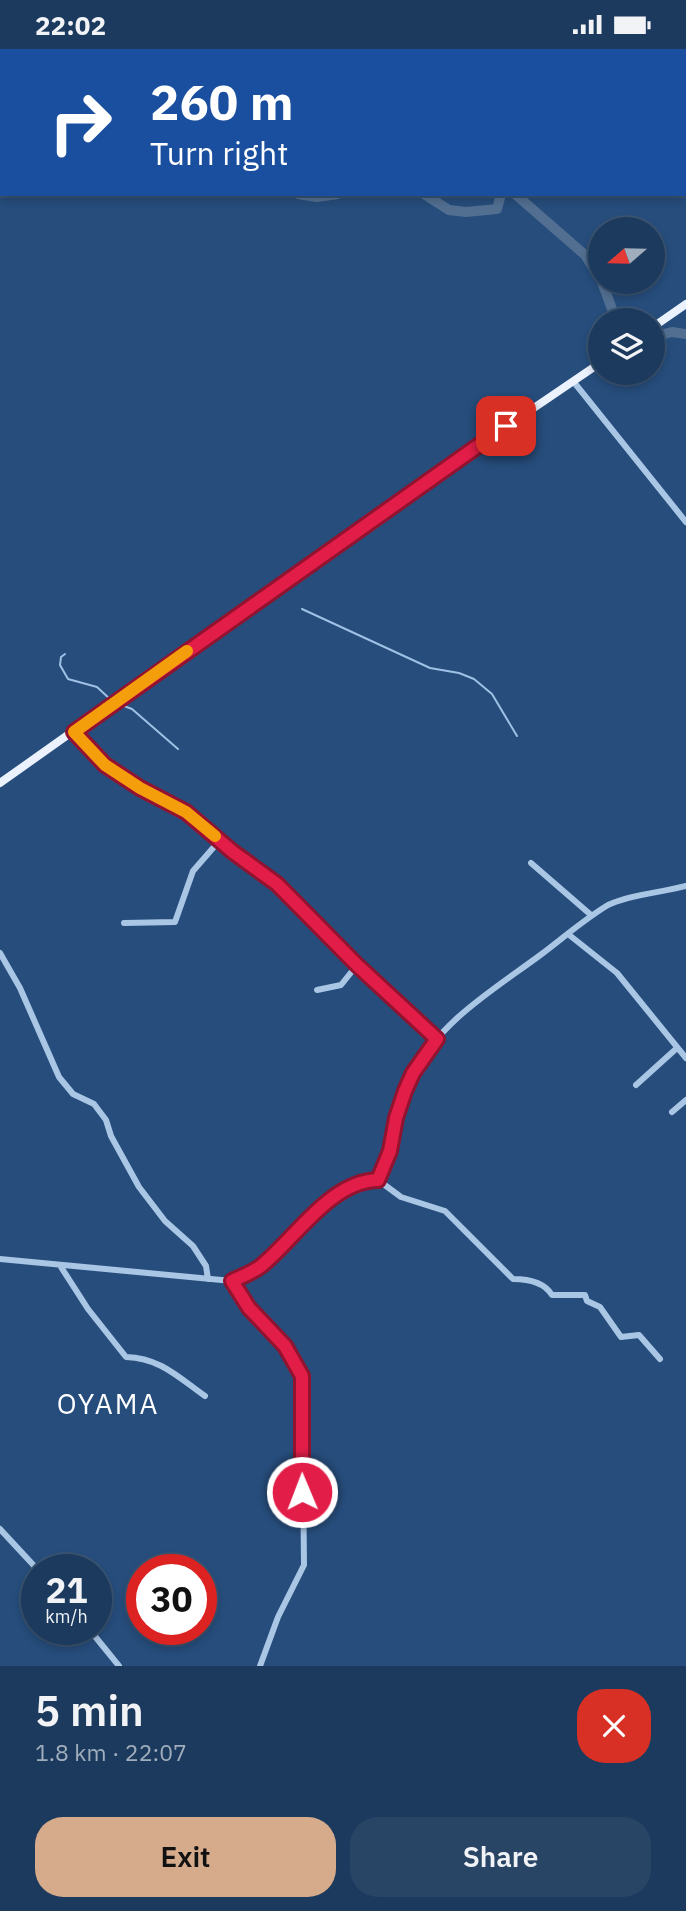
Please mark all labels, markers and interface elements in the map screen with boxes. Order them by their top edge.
text: 22:02 [35,8,106,42]
text: 260 m [150,70,294,133]
icon: right [35,77,126,168]
text: Turn right [150,132,288,174]
north arrow [588,217,665,294]
map controls [588,217,665,385]
button: layers [588,308,665,385]
pin [476,396,536,456]
icon: arrive [487,407,525,445]
district label: OYAMA [57,1385,159,1422]
position arrow [265,1455,339,1529]
speed limit sign: 30 [126,1554,217,1645]
text: 21 [45,1567,88,1613]
text: km/h [45,1605,88,1628]
text: 5 min [35,1683,144,1738]
button: close [577,1689,651,1763]
text: 1.8 km · 22:07 [35,1737,187,1767]
button: Exit [35,1817,336,1897]
button: Share [350,1817,651,1897]

